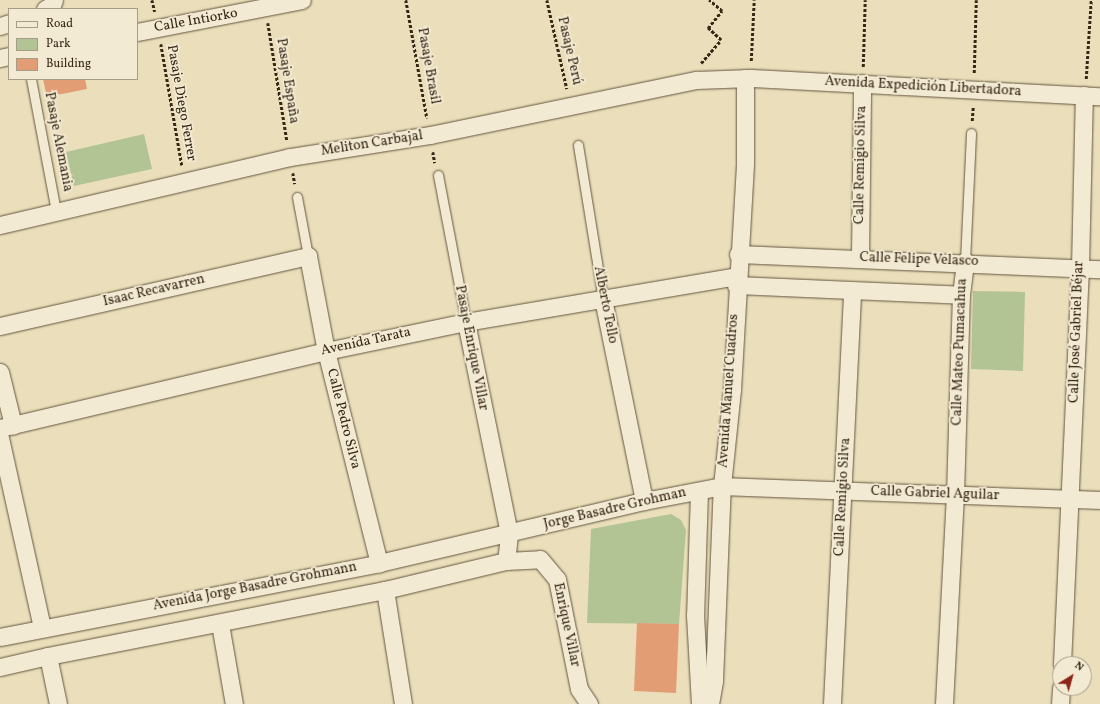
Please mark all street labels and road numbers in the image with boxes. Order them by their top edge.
street label: Calle Intiorko [153,5,239,37]
street label: Pasaje Perú [553,15,585,87]
street label: Pasaje Brasil [413,26,443,106]
street label: Pasaje España [272,37,302,125]
street label: Pasaje Diego Ferrer [162,43,200,163]
street label: Avenida Expedición Libertadora [824,73,1022,101]
street label: Pasaje Alemania [40,91,76,193]
street label: Calle Remigio Silva [852,106,870,224]
street label: Meliton Carbajal [320,128,424,160]
street label: Calle Felipe Velasco [859,250,979,270]
street label: Calle José Gabriel Béjar [1066,261,1088,403]
street label: Alberto Tello [589,265,621,345]
street label: Isaac Recavarren [102,271,206,311]
street label: Calle Mateo Pumacahua [949,278,971,426]
street label: Pasaje Enrique Villar [451,284,491,412]
street label: Avenida Manuel Cuadros [715,313,743,469]
street label: Avenida Tarata [319,324,413,360]
street label: Calle Pedro Silva [322,367,364,471]
street label: Calle Remigio Silva [832,437,854,557]
street label: Calle Gabriel Aguilar [870,483,1000,505]
street label: Jorge Basadre Grohman [542,484,688,534]
street label: Avenida Jorge Basadre Grohmann [152,559,358,615]
street label: Enrique Villar [549,581,583,669]

